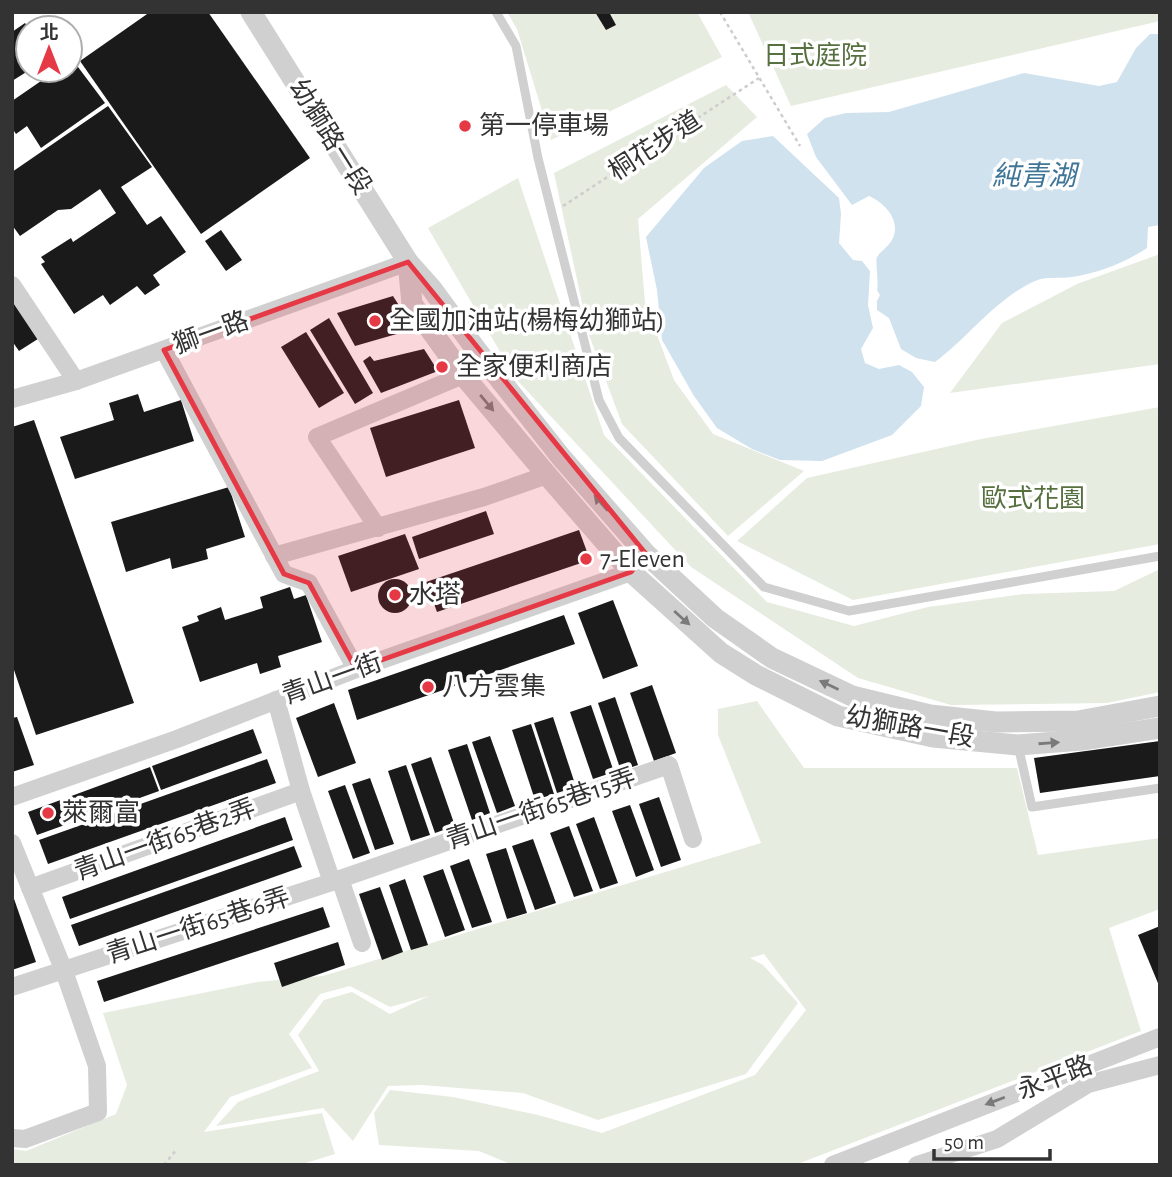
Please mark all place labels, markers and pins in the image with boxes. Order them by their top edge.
place label: 第一停車場 [479,111,609,139]
marker: 第一停車場 [457,118,473,134]
place label: 全國加油站(楊梅幼獅站) [389,306,664,334]
marker: 全國加油站(楊梅幼獅站) [367,313,383,329]
place label: 全家便利商店 [456,352,612,380]
marker: 全家便利商店 [434,359,450,375]
place label: 7-Eleven [600,546,685,572]
marker: 7-Eleven [578,551,594,567]
place label: 水塔 [409,580,461,608]
marker: 水塔 [387,587,403,603]
place label: 八方雲集 [442,673,546,700]
marker: 八方雲集 [420,679,436,695]
place label: 萊爾富 [62,798,140,826]
marker: 萊爾富 [40,805,56,821]

